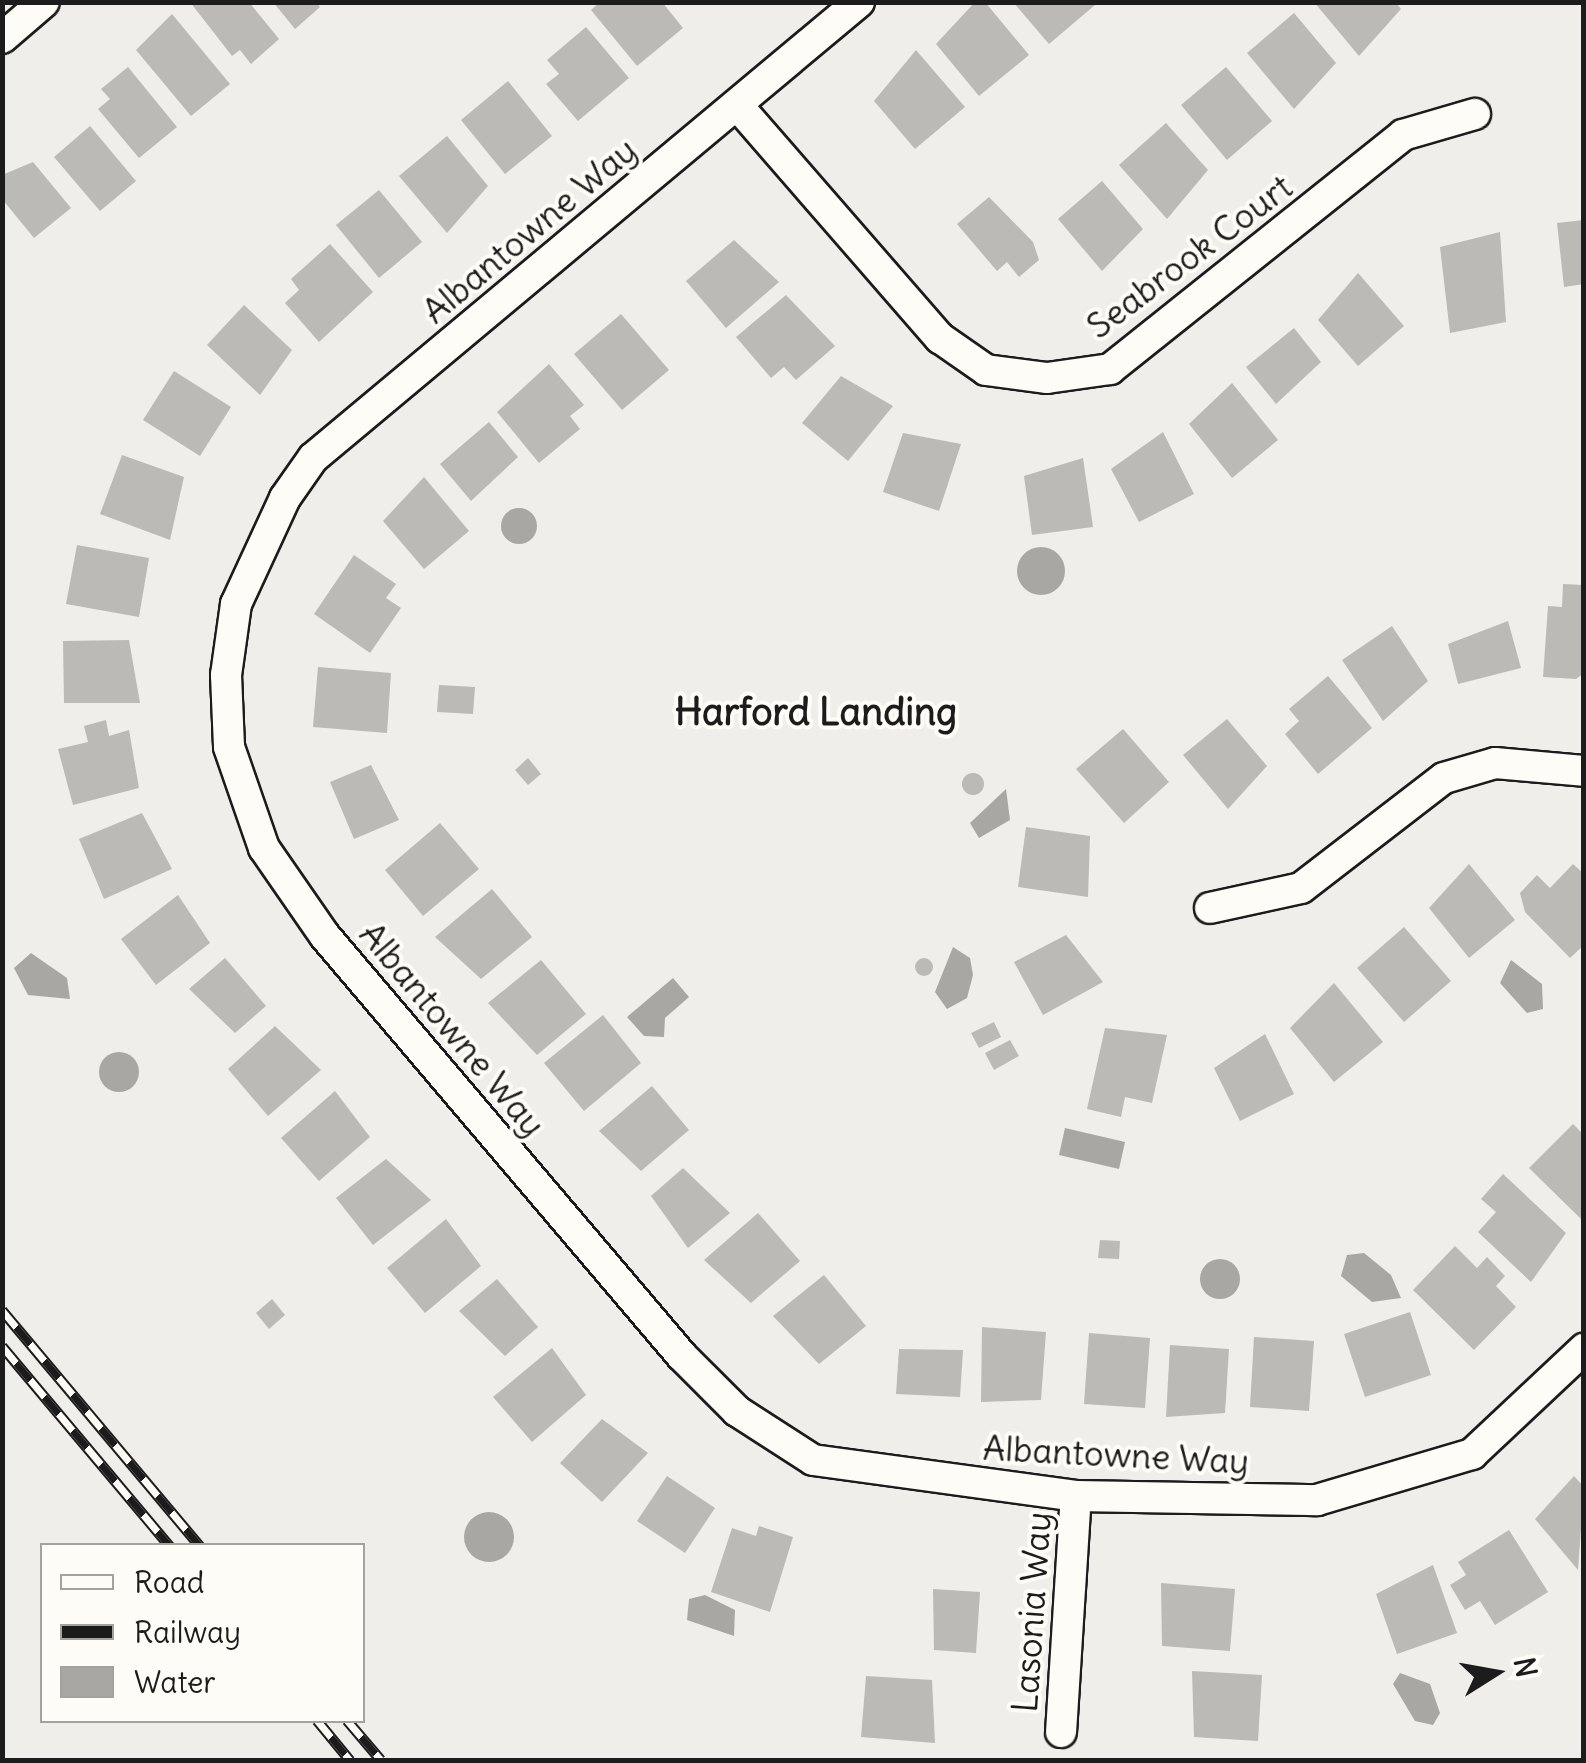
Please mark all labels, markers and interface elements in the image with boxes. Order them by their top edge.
street label: Albantowne Way [413,128,645,332]
street label: Seabrook Court [1078,165,1300,347]
district label: Harford Landing [675,689,957,735]
street label: Albantowne Way [351,913,555,1145]
street label: Albantowne Way [982,1426,1250,1482]
street label: Lasonia Way [1003,1510,1059,1714]
legend [40,1543,365,1723]
text: Road [134,1563,204,1601]
text: Railway [134,1613,241,1651]
north arrow [1446,1623,1546,1723]
text: N [1506,1654,1545,1680]
text: Water [134,1663,216,1701]

